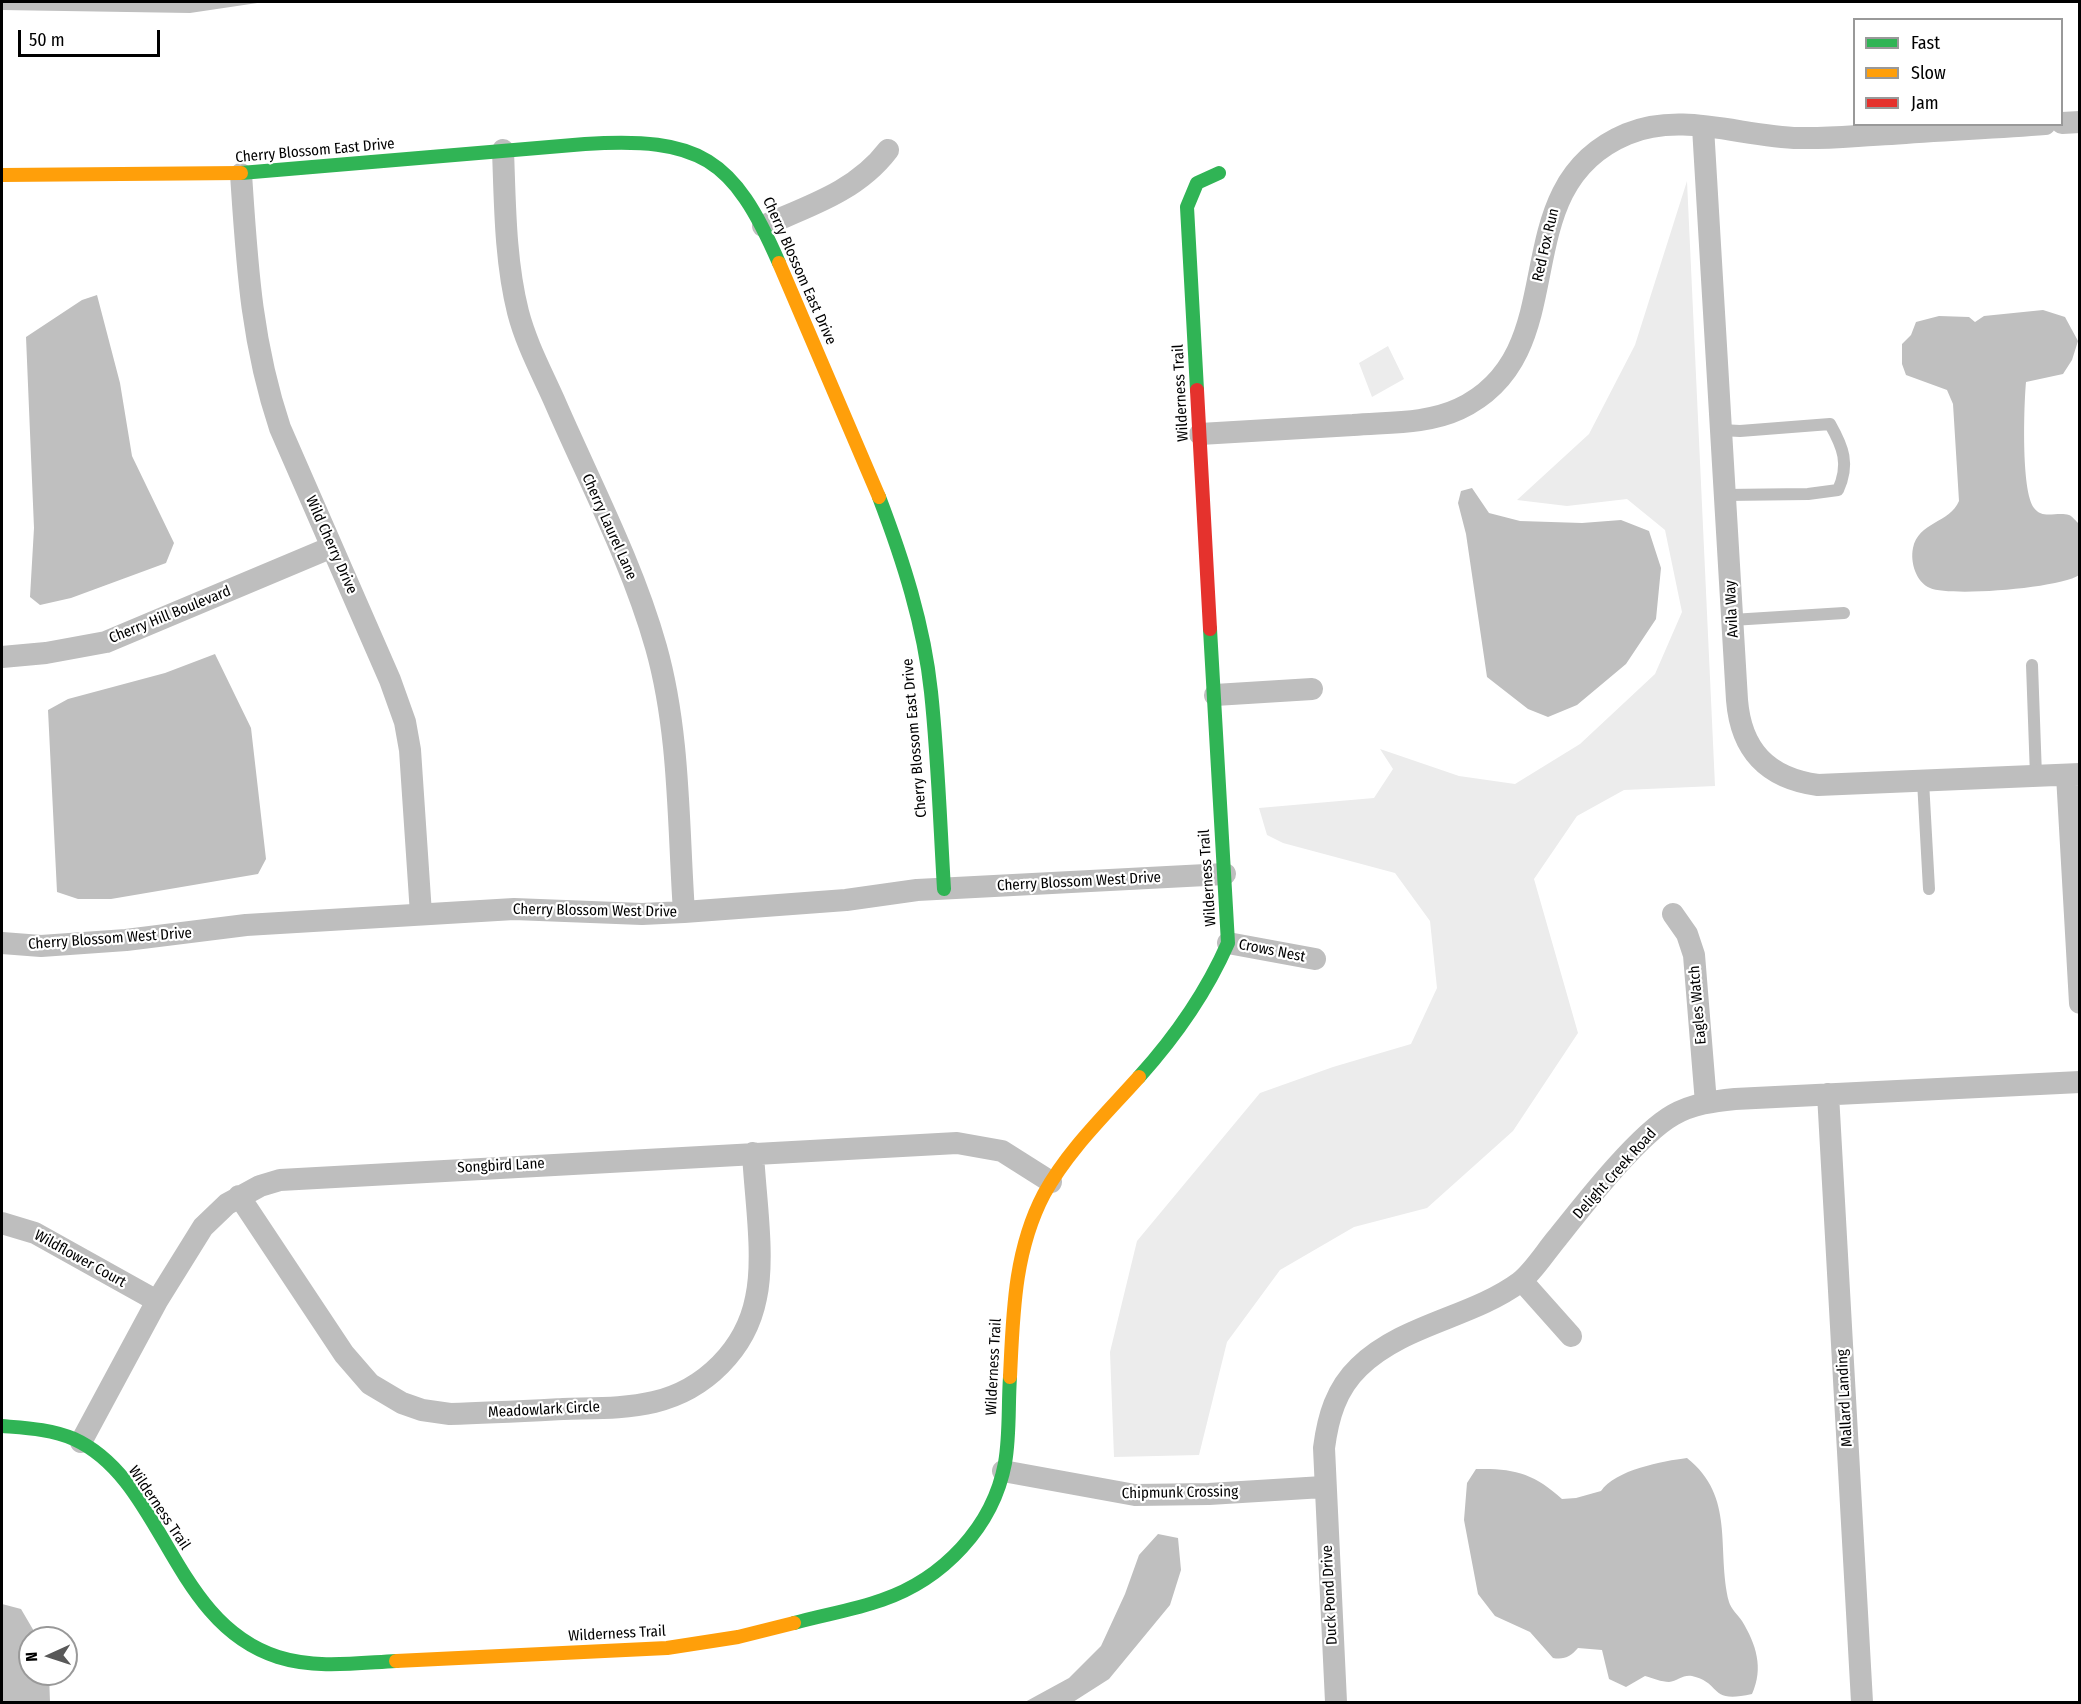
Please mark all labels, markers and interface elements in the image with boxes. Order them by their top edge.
scale bar [21,18,164,56]
legend [1853,18,2063,126]
text: 50 m [29,29,65,51]
text: Fast [1911,32,1940,54]
text: Slow [1911,62,1946,84]
text: Jam [1911,92,1939,114]
street label: Cherry Blossom East Drive [235,135,395,167]
street label: Cherry Blossom East Drive [758,194,840,348]
street label: Red Fox Run [1529,207,1563,283]
street label: Wilderness Trail [1169,344,1193,442]
street label: Cherry Laurel Lane [578,471,640,583]
street label: Wild Cherry Drive [301,493,361,597]
street label: Avila Way [1722,580,1742,638]
street label: Cherry Hill Boulevard [107,582,233,648]
street label: Cherry Blossom East Drive [899,658,931,818]
street label: Wilderness Trail [1196,829,1220,927]
street label: Cherry Blossom West Drive [997,869,1161,895]
street label: Cherry Blossom West Drive [513,901,677,921]
street label: Cherry Blossom West Drive [27,924,193,954]
street label: Crows Nest [1237,936,1307,966]
street label: Eagles Watch [1686,965,1710,1045]
street label: Delight Creek Road [1570,1125,1660,1223]
street label: Songbird Lane [457,1155,545,1177]
street label: Wildflower Court [31,1226,129,1292]
street label: Wilderness Trail [982,1318,1006,1416]
street label: Mallard Landing [1833,1349,1857,1447]
street label: Meadowlark Circle [488,1398,600,1422]
street label: Wilderness Trail [124,1463,194,1553]
street label: Chipmunk Crossing [1122,1483,1238,1503]
street label: Duck Pond Drive [1318,1545,1342,1645]
street label: Wilderness Trail [568,1622,666,1646]
north arrow [18,1626,78,1686]
text: N [22,1652,41,1662]

